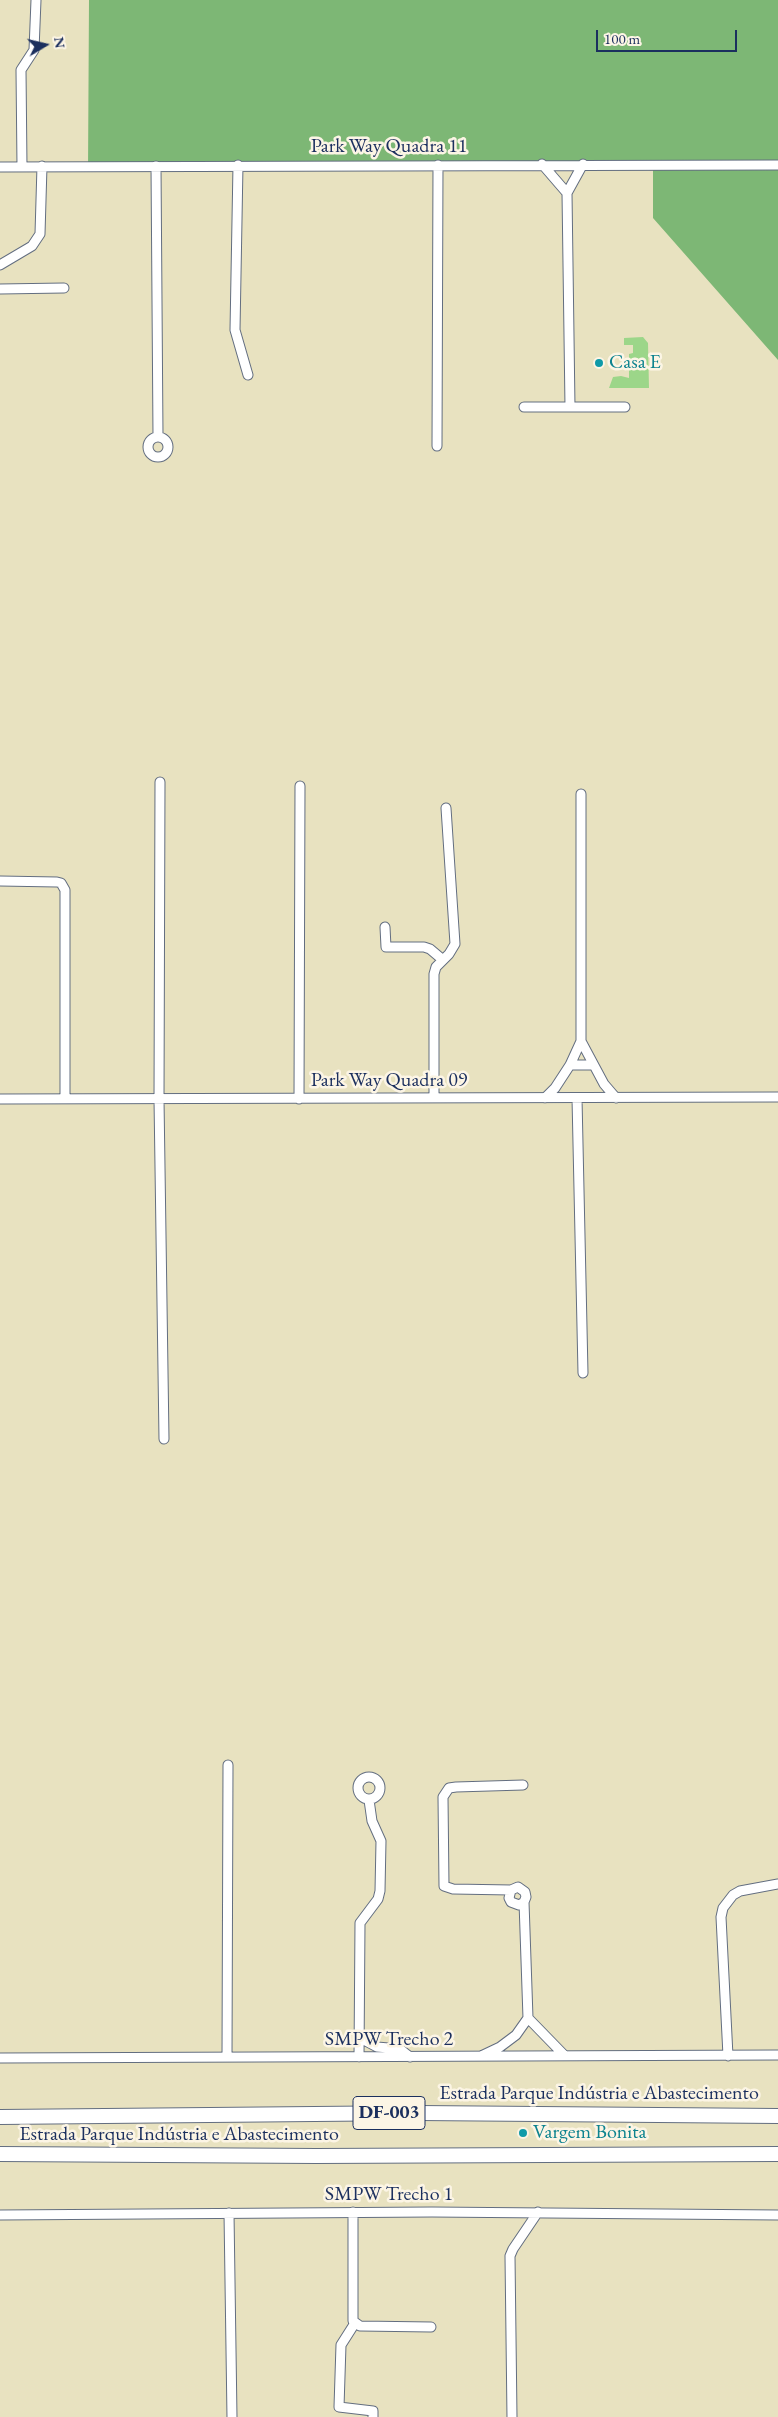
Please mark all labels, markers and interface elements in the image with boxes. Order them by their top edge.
north arrow [20,20,70,70]
scale bar [598,20,739,52]
text: 100 m [604,29,640,48]
text: N [50,36,70,50]
street label: Park Way Quadra 11 [311,135,467,159]
place label: Casa E [609,351,661,375]
marker: Casa E [593,357,605,369]
street label: Park Way Quadra 09 [311,1069,467,1093]
street label: SMPW Trecho 2 [325,2028,453,2052]
street label: Estrada Parque Indústria e Abastecimento [439,2082,759,2106]
road number: DF-003 [353,2096,425,2130]
place label: Vargem Bonita [533,2121,647,2145]
street label: Estrada Parque Indústria e Abastecimento [19,2123,339,2147]
marker: Vargem Bonita [517,2127,529,2139]
street label: SMPW Trecho 1 [325,2183,453,2207]

